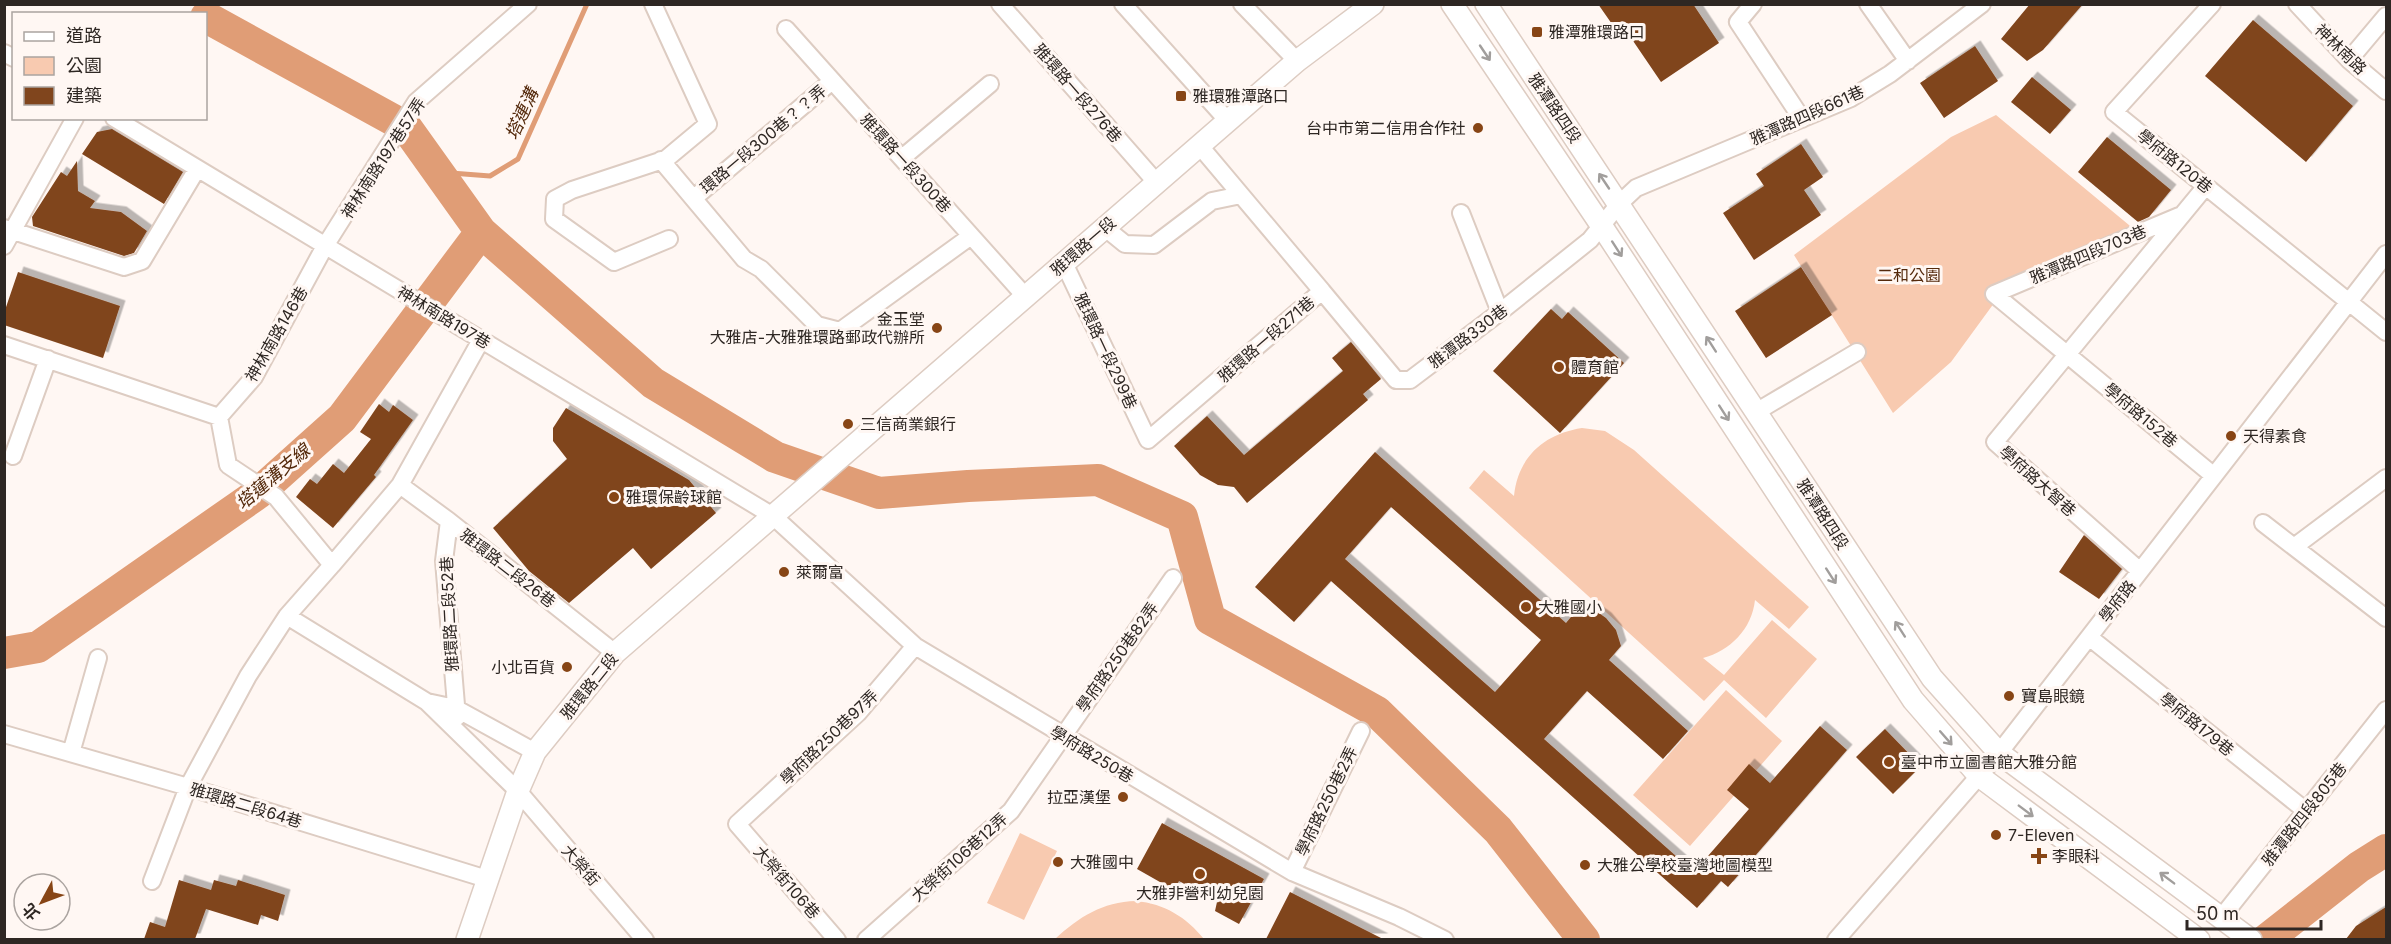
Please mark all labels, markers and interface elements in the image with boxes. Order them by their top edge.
legend [12,12,207,120]
street label: 神林南路 [2311,20,2371,78]
place label: 雅潭雅環路口 [1549,22,1645,42]
text: 道路 [66,25,102,46]
marker: 雅潭雅環路口 [1530,25,1544,39]
street label: 雅環路一段276巷 [1030,39,1126,147]
one-way arrow [1479,44,1491,61]
text: 公園 [66,55,102,76]
street label: 雅潭路四段 [1524,69,1586,147]
street label: 環路一段300巷？？弄 [696,81,830,197]
street label: 雅潭路四段661巷 [1747,81,1867,149]
water label: 塔連溝 [501,82,543,143]
text: 建築 [66,85,102,106]
place label: 雅環雅潭路口 [1193,86,1289,106]
marker: 雅環雅潭路口 [1174,89,1188,103]
street label: 神林南路197巷57弄 [336,94,430,222]
street label: 雅環路一段300巷 [856,109,956,217]
place label: 台中市第二信用合作社 [1306,118,1466,138]
marker: 台中市第二信用合作社 [1471,121,1485,135]
street label: 學府路120巷 [2134,125,2216,197]
one-way arrow [1598,173,1610,190]
street label: 雅環路一段 [1046,212,1120,280]
street label: 雅潭路四段703巷 [2027,220,2149,288]
one-way arrow [1611,241,1623,257]
park label: 二和公園 [1877,265,1941,285]
street label: 神林南路197巷 [394,281,494,353]
street label: 神林南路146巷 [241,283,311,385]
street label: 雅環路一段299巷 [1070,290,1142,412]
street label: 雅環路一段271巷 [1214,292,1318,386]
street label: 雅潭路330巷 [1424,300,1512,372]
place label: 金玉堂 大雅店-大雅雅環路郵政代辦所 [710,309,925,347]
marker: 金玉堂 大雅店-大雅雅環路郵政代辦所 [930,321,944,335]
one-way arrow [1705,336,1717,353]
place label: 體育館 [1571,357,1619,377]
marker: 體育館 [1552,360,1566,374]
street label: 學府路152巷 [2100,378,2182,452]
one-way arrow [1718,404,1730,420]
place label: 三信商業銀行 [860,414,956,434]
marker: 三信商業銀行 [841,417,855,431]
place label: 天得素食 [2243,426,2307,446]
marker: 天得素食 [2224,429,2238,443]
water label: 塔蓮溝支線 [231,438,315,514]
street label: 學府路大智巷 [1996,441,2080,521]
street label: 雅潭路四段 [1793,475,1853,553]
place label: 雅環保齡球館 [626,487,722,507]
marker: 雅環保齡球館 [607,490,621,504]
street label: 雅環路二段26巷 [456,525,560,611]
street label: 雅環路二段52巷 [436,556,462,672]
place label: 萊爾富 [796,562,844,582]
marker: 萊爾富 [777,565,791,579]
one-way arrow [1825,567,1837,583]
street label: 學府路 [2094,576,2140,626]
place label: 大雅國小 [1538,597,1602,617]
street label: 學府路250巷82弄 [1072,598,1162,716]
marker: 大雅國小 [1519,600,1533,614]
one-way arrow [1893,621,1906,638]
street label: 雅環路二段 [556,649,622,723]
place label: 小北百貨 [491,657,555,677]
marker: 小北百貨 [560,660,574,674]
street label: 學府路250巷97弄 [776,685,882,789]
place label: 寶島眼鏡 [2021,686,2085,706]
street label: 學府路179巷 [2156,688,2238,760]
marker: 寶島眼鏡 [2002,689,2016,703]
street label: 學府路250巷 [1047,721,1137,787]
one-way arrow [1939,730,1953,745]
street label: 學府路250巷2弄 [1291,743,1361,859]
place label: 臺中市立圖書館大雅分館 [1901,752,2077,772]
marker: 臺中市立圖書館大雅分館 [1882,755,1896,769]
street label: 雅潭路四段805巷 [2257,758,2351,870]
street label: 雅環路二段64巷 [187,778,305,832]
place label: 拉亞漢堡 [1047,787,1111,807]
marker: 拉亞漢堡 [1116,790,1130,804]
one-way arrow [2017,805,2033,817]
street label: 大榮街106巷12弄 [907,808,1011,906]
place label: 7-Eleven [2008,825,2074,845]
marker: 7-Eleven [1989,828,2003,842]
street label: 大榮街 [558,840,604,890]
street label: 大榮街106巷 [750,841,824,923]
place label: 李眼科 [2052,846,2100,866]
marker: 李眼科 [2030,847,2048,865]
place label: 大雅國中 [1070,852,1134,872]
marker: 大雅國中 [1051,855,1065,869]
place label: 大雅公學校臺灣地圖模型 [1597,855,1773,875]
marker: 大雅公學校臺灣地圖模型 [1578,858,1592,872]
marker: 大雅非營利幼兒園 [1193,867,1207,881]
one-way arrow [2160,871,2176,884]
north arrow [12,872,72,932]
place label: 大雅非營利幼兒園 [1136,883,1264,903]
scale bar [2187,893,2320,931]
text: 北 [18,899,43,924]
text: 50 m [2196,903,2239,924]

